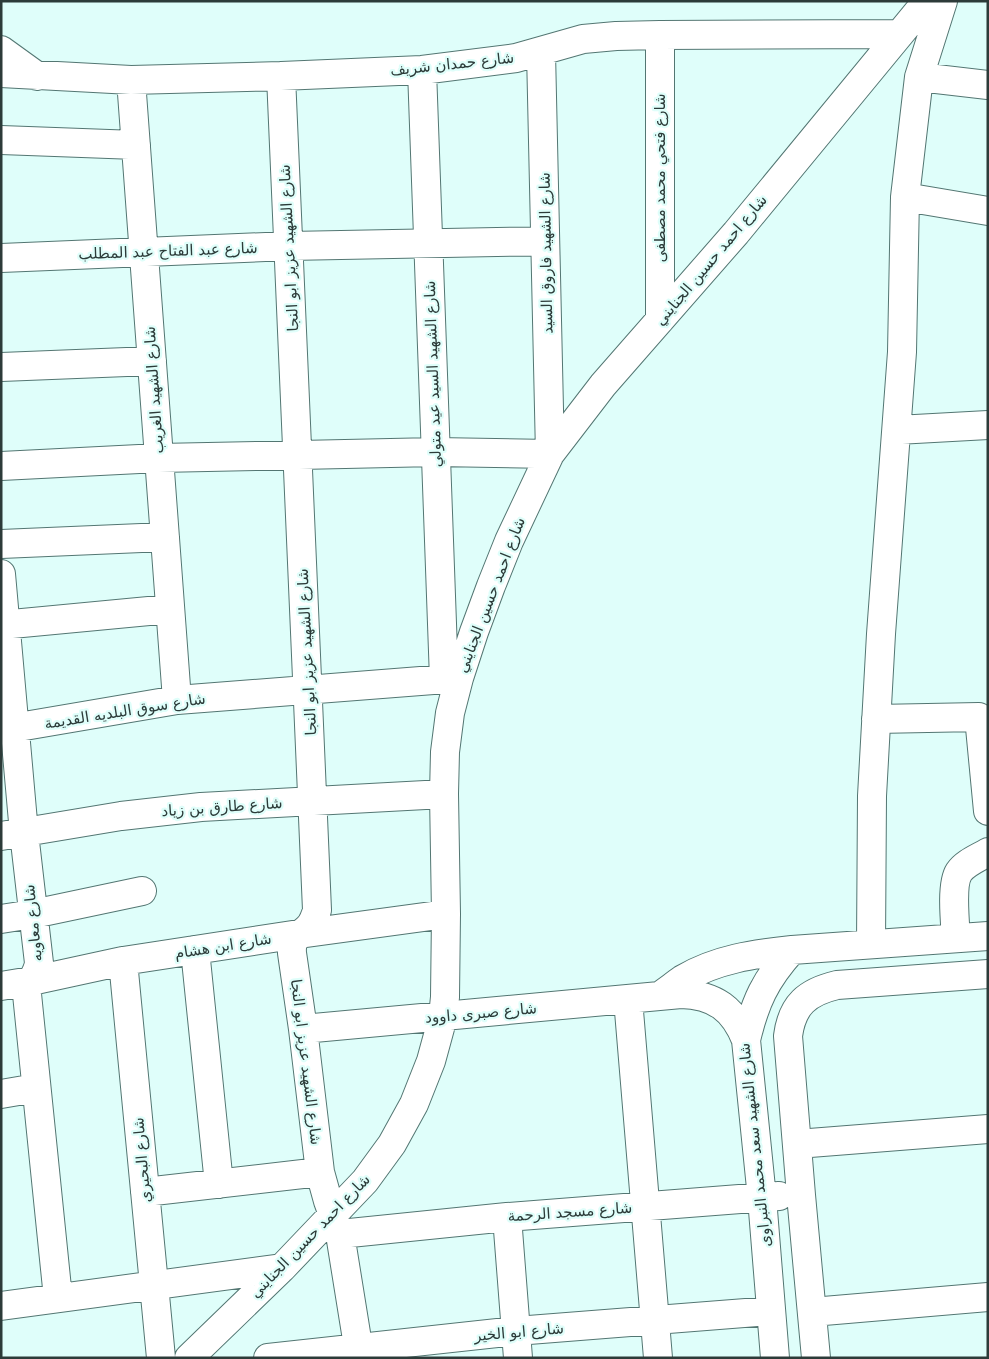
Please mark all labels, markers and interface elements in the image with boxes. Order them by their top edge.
street label: شارع حمدان شريف [389,49,515,79]
street label: شارع فتحي محمد مصطفى [651,93,670,263]
street label: شارع الشهيد عزيز ابو النجا [276,164,302,332]
street label: شارع الشهيد فاروق السيد [536,172,556,334]
street label: شارع احمد حسين الجنايني [651,191,772,330]
street label: شارع عبد الفتاح عبد المطلب [78,239,258,263]
street label: شارع الشهيد السيد عيد متولي [421,280,446,468]
street label: شارع الشهيد الغريب [141,326,167,454]
street label: شارع احمد حسين الجنايني [453,515,530,676]
street label: شارع الشهيد عزيز ابو النجا [294,568,320,736]
street label: شارع سوق البلديه القديمة [43,689,207,733]
street label: شارع طارق بن زياد [161,794,283,820]
street label: شارع معاويه [20,884,46,962]
street label: شارع ابن هشام [173,929,273,963]
street label: شارع الشهيد عزيز ابو النجا [287,978,325,1146]
street label: شارع صبرى داوود [424,999,538,1027]
street label: شارع الشهيد سعد محمد النبراوى [735,1042,775,1248]
street label: شارع البحيري [129,1116,156,1203]
street label: شارع احمد حسين الجنايني [246,1170,374,1302]
street label: شارع مسجد الرحمة [507,1199,633,1225]
street label: شارع ابو الخير [472,1319,565,1345]

